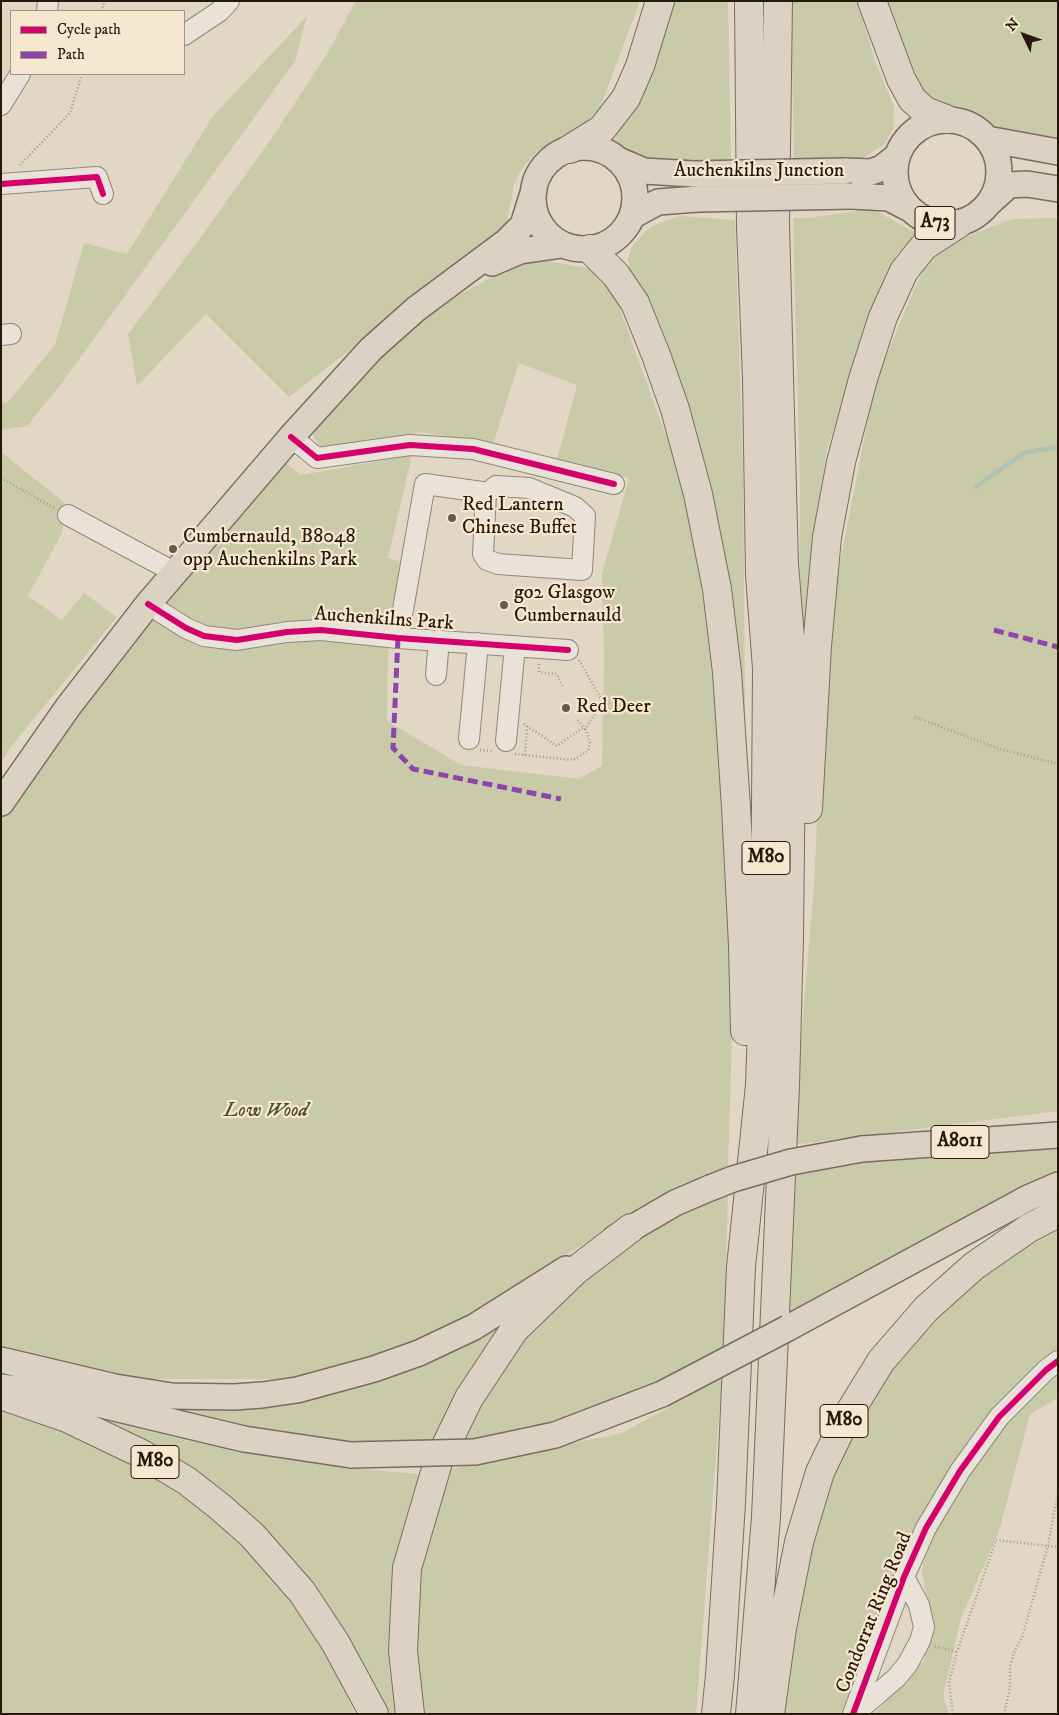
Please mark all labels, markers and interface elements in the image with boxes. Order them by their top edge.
legend [10,10,185,75]
north arrow [999,10,1049,60]
text: N [1002,15,1023,35]
text: Cycle path [57,20,121,39]
text: Path [57,45,85,64]
street label: Auchenkilns Junction [674,160,844,184]
road number: A73 [915,207,955,240]
place label: Red Lantern Chinese Buffet [462,494,577,541]
marker: Red Lantern Chinese Buffet [446,512,458,524]
place label: Cumbernauld, B8048 opp Auchenkilns Park [183,526,357,573]
marker: Cumbernauld, B8048 opp Auchenkilns Park [167,543,179,555]
place label: go2 Glasgow Cumbernauld [514,582,622,629]
marker: go2 Glasgow Cumbernauld [498,599,510,611]
street label: Auchenkilns Park [313,603,455,637]
place label: Red Deer [576,696,651,720]
marker: Red Deer [560,702,572,714]
road number: M80 [742,841,790,874]
park label: Low Wood [224,1100,308,1124]
road number: A8011 [931,1126,989,1158]
road number: M80 [820,1404,868,1438]
road number: M80 [131,1445,179,1478]
street label: Condorrat Ring Road [832,1529,918,1697]

